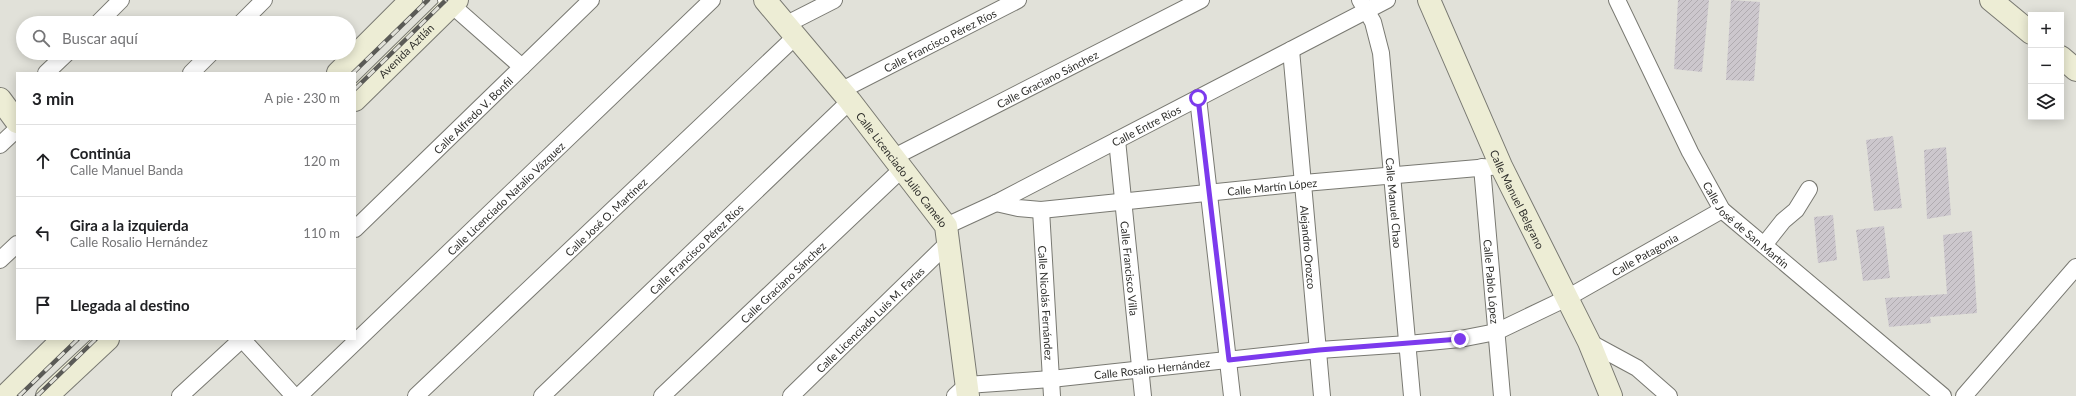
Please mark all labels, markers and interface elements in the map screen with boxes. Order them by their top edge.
street label: Calle Francisco Pérez Ríos [881,6,998,74]
map controls [2028,12,2064,120]
button: + [2028,12,2064,48]
search box [16,16,356,60]
street label: Avenida Aztlán [375,21,436,80]
icon: search [30,27,52,49]
text: Buscar aquí [62,29,138,47]
street label: Calle Graciano Sánchez [994,47,1100,110]
button: − [2028,48,2064,84]
street label: Calle Alfredo V. Bonfil [430,74,515,156]
button: layers [2028,84,2064,120]
text: 3 min [32,88,74,109]
route start [1189,89,1207,107]
text: A pie · 230 m [264,90,340,106]
street label: Calle Entre Ríos [1109,102,1183,148]
street label: Calle Licenciado Julio Camelo [854,109,951,229]
street label: Calle Licenciado Natalio Vázquez [444,139,567,257]
text: Continúa [70,144,131,162]
street label: Calle Manuel Belgrano [1488,148,1548,251]
icon: ahead [32,150,54,172]
text: 120 m [303,153,340,169]
street label: Calle Manuel Chao [1384,157,1405,249]
text: Calle Manuel Banda [70,162,183,178]
street label: Calle José O. Martínez [562,175,649,258]
street label: Calle Martín López [1226,175,1318,197]
street label: Calle José de San Martín [1701,179,1792,270]
street label: Calle Francisco Pérez Ríos [646,201,746,297]
street label: Alejandro Orozco [1298,205,1319,290]
text: Gira a la izquierda [70,216,189,234]
street label: Calle Francisco Villa [1119,220,1141,316]
icon: left [32,222,54,244]
text: 110 m [303,225,340,241]
street label: Calle Patagonia [1609,230,1680,278]
text: Calle Rosalio Hernández [70,234,208,250]
street label: Calle Graciano Sánchez [737,239,828,325]
street label: Calle Pablo López [1482,239,1502,324]
street label: Calle Nicolás Fernández [1037,245,1056,361]
street label: Calle Licenciado Luis M. Farías [813,263,927,375]
icon: arrive [32,294,54,316]
text: Llegada al destino [70,296,190,314]
route end [1451,330,1469,348]
street label: Calle Rosalio Hernández [1093,355,1211,381]

